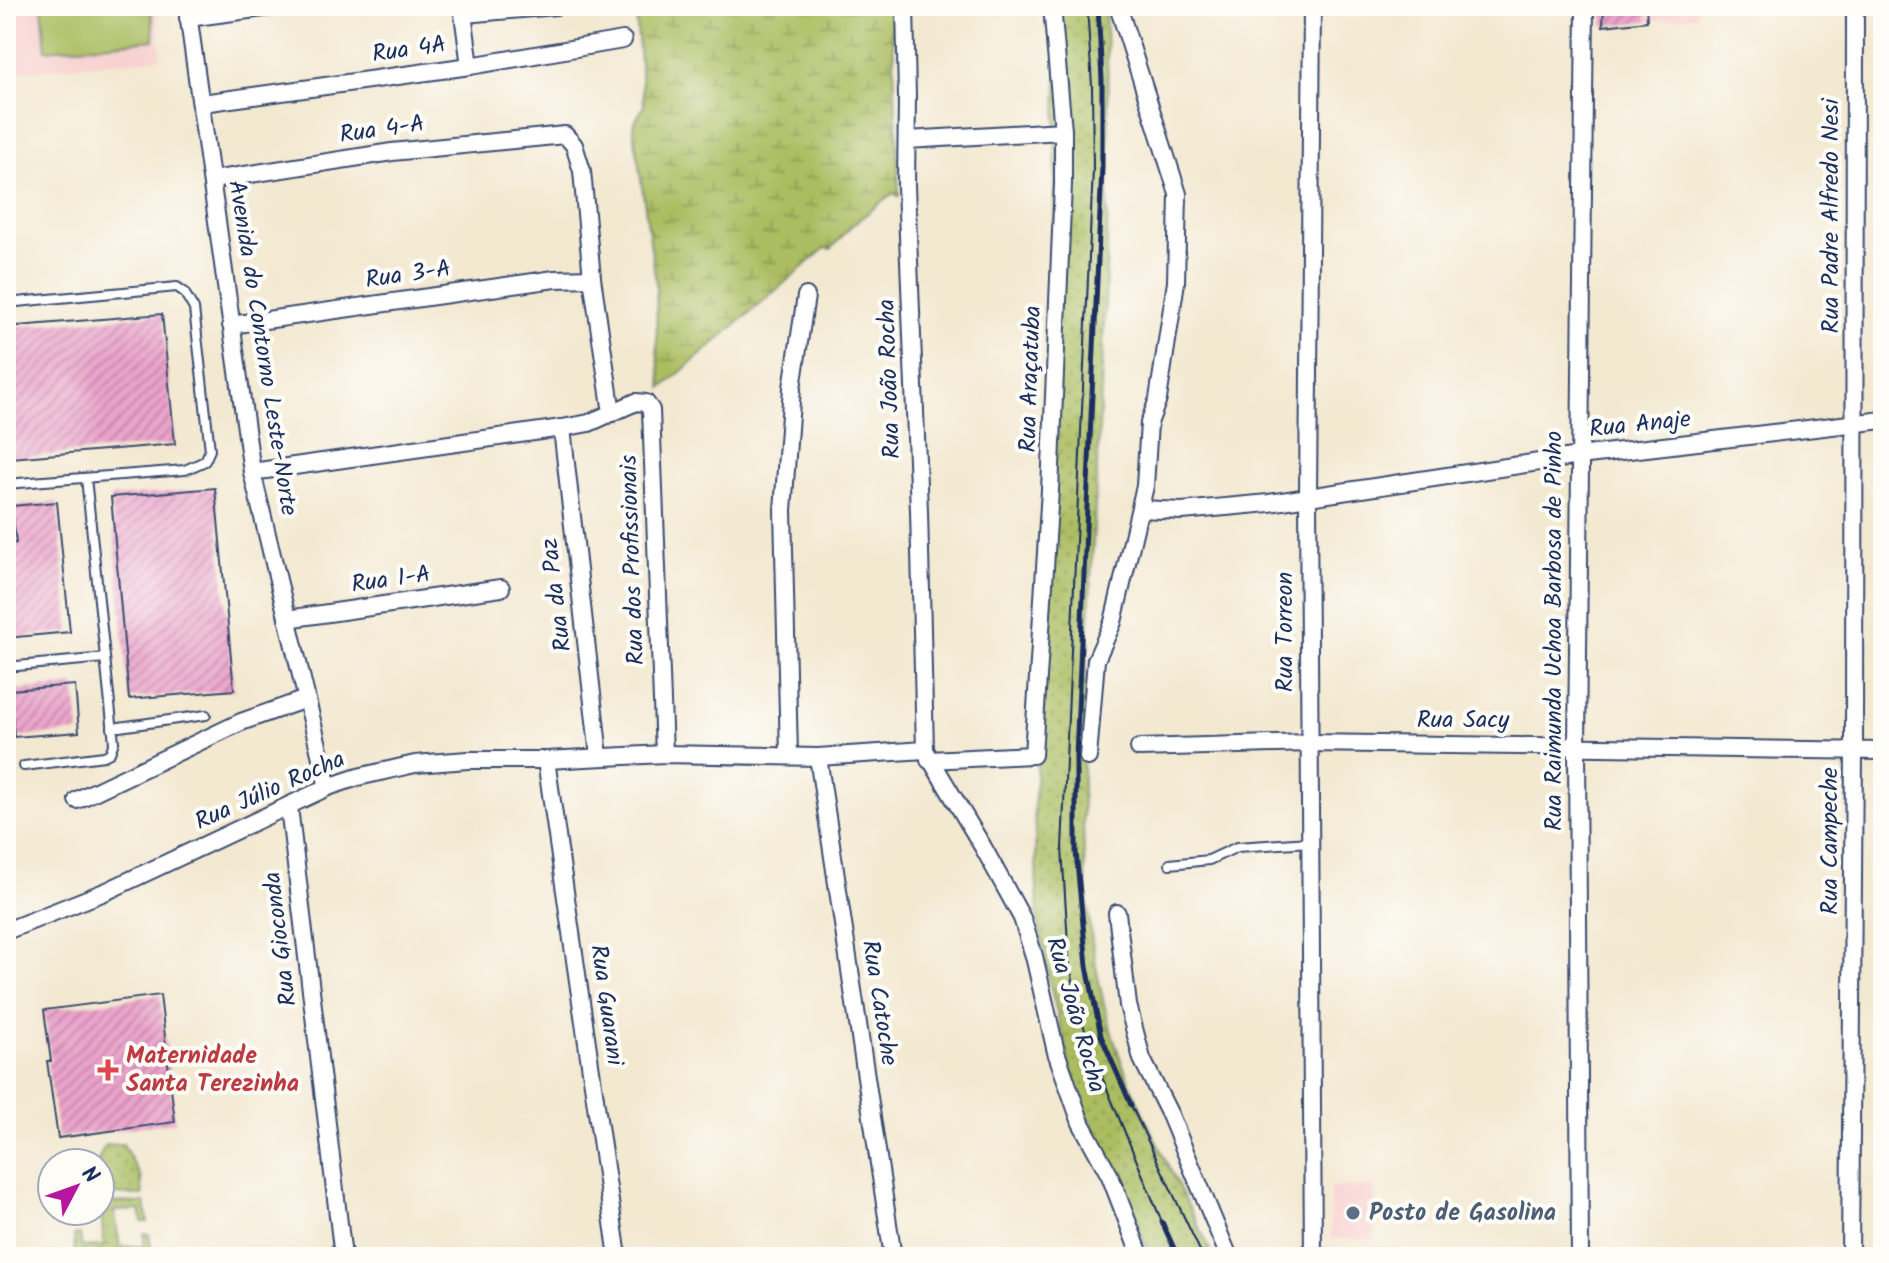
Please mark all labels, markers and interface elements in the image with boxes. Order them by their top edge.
street label: Rua 4A [370,26,448,74]
street label: Rua Padre Alfredo Nesi [1812,97,1851,333]
street label: Rua 4-A [337,105,427,155]
street label: Avenida do Contorno Leste-Norte [216,177,308,519]
street label: Rua 3-A [363,250,453,300]
street label: Rua João Rocha [868,298,912,460]
street label: Rua Araçatuba [1009,305,1053,453]
street label: Rua Anaje [1587,400,1693,450]
street label: Rua Raimunda Uchoa Barbosa de Pinho [1535,431,1574,831]
street label: Rua dos Profissionais [610,454,656,666]
street label: Rua da Paz [531,536,583,654]
street label: Rua 1-A [349,555,433,605]
street label: Rua Torreon [1266,572,1305,692]
street label: Rua Sacy [1417,701,1510,740]
street label: Rua Júlio Rocha [189,740,351,842]
street label: Rua Campeche [1811,767,1850,915]
street label: Rua Gioconda [253,869,309,1009]
street label: Rua João Rocha [1034,933,1116,1097]
street label: Rua Catoche [850,937,908,1069]
street label: Rua Guarani [578,942,634,1069]
place label: Maternidade Santa Terezinha [126,1037,299,1104]
marker: Maternidade Santa Terezinha [97,1059,119,1081]
north arrow [36,1147,116,1227]
text: N [71,1159,107,1192]
place label: Posto de Gasolina [1369,1194,1556,1233]
marker: Posto de Gasolina [1344,1204,1362,1222]

